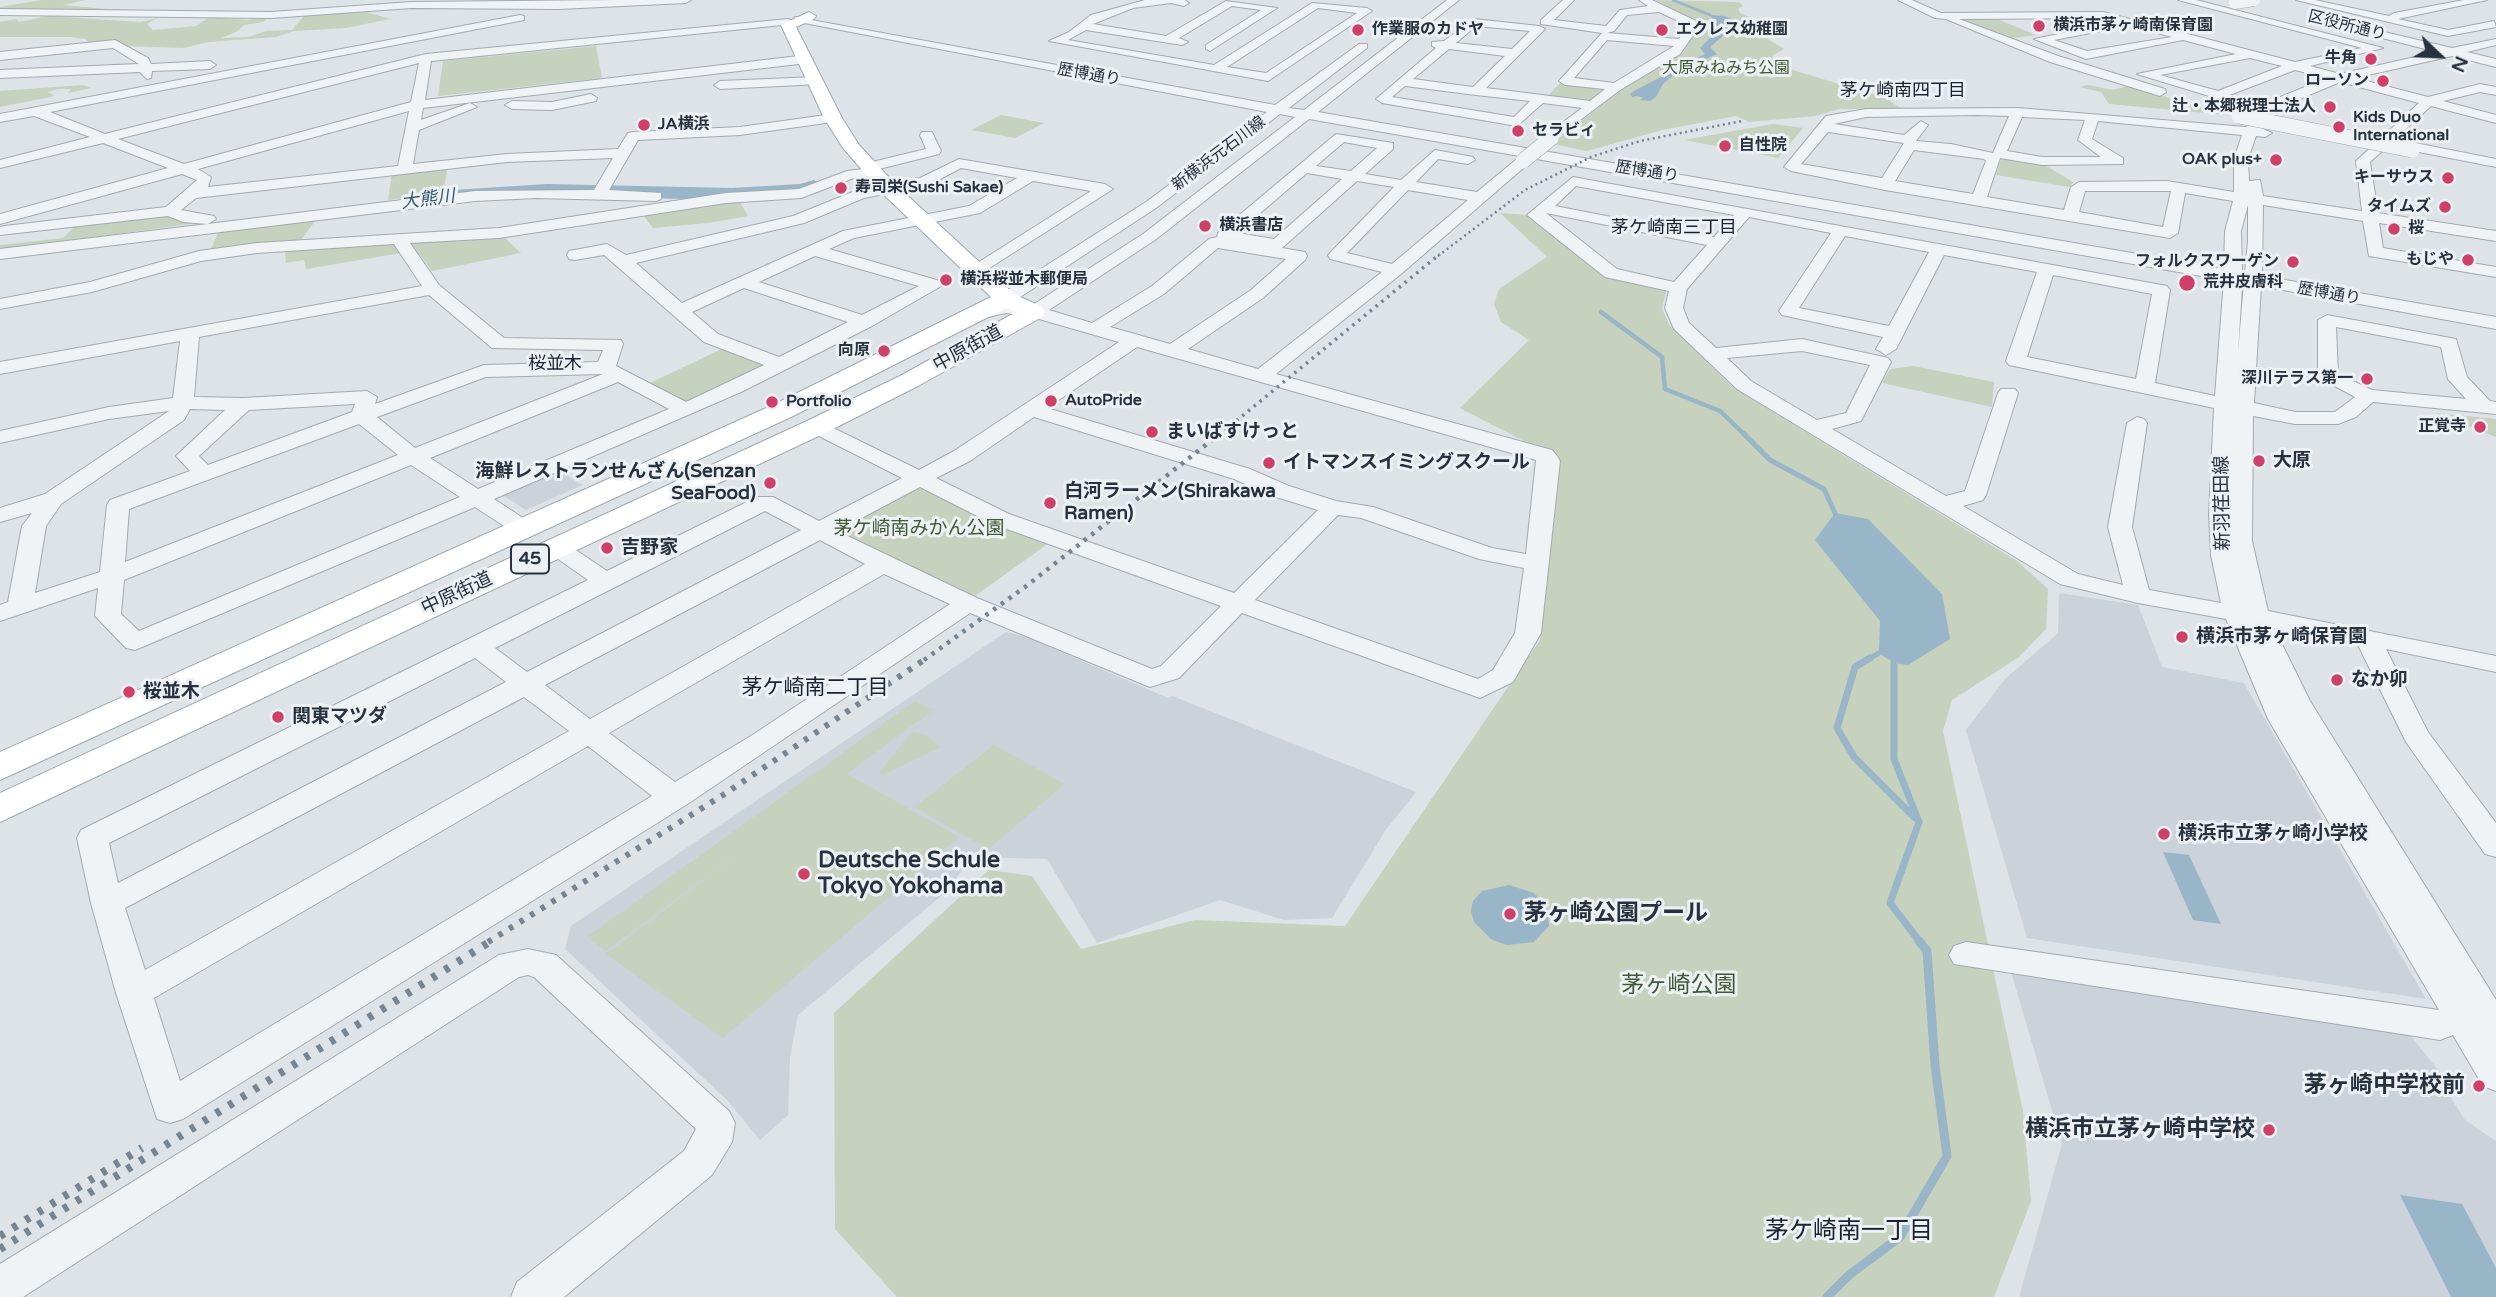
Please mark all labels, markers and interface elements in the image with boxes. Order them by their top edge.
street label: 区役所通り [2306,7,2388,45]
place label: 横浜市茅ヶ崎南保育園 [2053,16,2213,36]
marker: 横浜市茅ヶ崎南保育園 [2031,18,2047,34]
place label: 作業服のカドヤ [1372,20,1484,40]
place label: エクレス幼稚園 [1676,20,1788,40]
north arrow [2405,21,2475,91]
marker: 作業服のカドヤ [1350,22,1366,38]
marker: エクレス幼稚園 [1654,22,1670,38]
place label: 牛角 [2325,49,2357,69]
marker: 牛角 [2363,51,2379,67]
text: N [2446,53,2472,76]
park label: 大原みねみち公園 [1662,59,1790,79]
street label: 歴博通り [1056,60,1122,90]
place label: ローソン [2305,71,2369,91]
marker: ローソン [2375,73,2391,89]
district label: 茅ケ崎南四丁目 [1840,80,1966,102]
place label: 辻・本郷税理士法人 [2172,97,2316,117]
marker: 辻・本郷税理士法人 [2322,99,2338,115]
place label: Kids Duo International [2353,108,2449,146]
street label: 新横浜元石川線 [1168,113,1270,195]
place label: JA横浜 [658,115,709,135]
marker: JA横浜 [636,117,652,133]
marker: Kids Duo International [2331,119,2347,135]
place label: セラビィ [1532,121,1596,141]
marker: セラビィ [1510,123,1526,139]
place label: 自性院 [1739,136,1787,156]
marker: 自性院 [1717,138,1733,154]
place label: OAK plus+ [2182,150,2262,170]
marker: OAK plus+ [2268,152,2284,168]
street label: 歴博通り [1614,158,1680,186]
place label: キーサウス [2354,168,2434,188]
marker: キーサウス [2440,170,2456,186]
place label: 寿司栄(Sushi Sakae) [855,178,1003,198]
marker: 寿司栄(Sushi Sakae) [833,180,849,196]
water label: 大熊川 [400,186,456,214]
place label: タイムズ [2367,197,2431,217]
marker: タイムズ [2437,199,2453,215]
place label: 横浜書店 [1219,216,1283,236]
district label: 茅ケ崎南三丁目 [1611,217,1737,239]
marker: 横浜書店 [1197,218,1213,234]
place label: 桜 [2408,219,2424,239]
marker: 桜 [2386,221,2402,237]
place label: もじや [2406,250,2454,270]
place label: フォルクスワーゲン [2135,252,2279,272]
marker: もじや [2460,252,2476,268]
marker: フォルクスワーゲン [2285,254,2301,270]
place label: 横浜桜並木郵便局 [960,270,1088,290]
marker: 横浜桜並木郵便局 [938,272,954,288]
marker: 荒井皮膚科 [2177,273,2197,293]
place label: 荒井皮膚科 [2203,273,2283,293]
street label: 歴博通り [2296,279,2362,309]
street label: 中原街道 [929,321,1007,377]
place label: 向原 [838,341,870,361]
marker: 向原 [876,343,892,359]
district label: 桜並木 [528,353,582,375]
place label: 深川テラス第一 [2241,369,2353,389]
marker: 深川テラス第一 [2359,371,2375,387]
place label: AutoPride [1065,391,1142,411]
place label: Portfolio [786,392,852,412]
marker: AutoPride [1043,393,1059,409]
marker: Portfolio [764,394,780,410]
place label: 正覚寺 [2418,417,2466,437]
marker: 正覚寺 [2472,419,2488,435]
place label: まいばすけっと [1166,421,1299,443]
marker: まいばすけっと [1144,424,1160,440]
place label: 大原 [2273,450,2311,472]
place label: イトマンスイミングスクール [1283,452,1530,474]
marker: 大原 [2251,453,2267,469]
marker: イトマンスイミングスクール [1261,455,1277,471]
street label: 新羽荏田線 [2211,455,2235,551]
place label: 海鮮レストランせんざん(Senzan SeaFood) [475,461,756,505]
marker: 海鮮レストランせんざん(Senzan SeaFood) [762,475,778,491]
place label: 白河ラーメン(Shirakawa Ramen) [1064,481,1276,525]
marker: 白河ラーメン(Shirakawa Ramen) [1042,495,1058,511]
park label: 茅ケ崎南みかん公園 [834,518,1004,540]
place label: 吉野家 [621,537,678,559]
marker: 吉野家 [599,540,615,556]
road number: 45 [511,544,549,574]
street label: 中原街道 [418,568,496,620]
place label: 横浜市茅ヶ崎保育園 [2196,626,2367,648]
marker: 横浜市茅ヶ崎保育園 [2174,629,2190,645]
place label: なか卯 [2351,669,2408,691]
marker: なか卯 [2329,672,2345,688]
district label: 茅ケ崎南二丁目 [742,675,888,701]
place label: 桜並木 [143,681,200,703]
marker: 桜並木 [121,684,137,700]
place label: 関東マツダ [292,706,387,728]
marker: 関東マツダ [270,709,286,725]
place label: 横浜市立茅ヶ崎小学校 [2178,823,2368,845]
marker: 横浜市立茅ヶ崎小学校 [2156,826,2172,842]
place label: Deutsche Schule Tokyo Yokohama [818,847,1003,901]
marker: Deutsche Schule Tokyo Yokohama [796,866,812,882]
place label: 茅ヶ崎公園プール [1524,900,1708,928]
marker: 茅ヶ崎公園プール [1502,906,1518,922]
park label: 茅ヶ崎公園 [1622,972,1736,1000]
place label: 茅ヶ崎中学校前 [2304,1072,2465,1100]
marker: 茅ヶ崎中学校前 [2471,1078,2487,1094]
place label: 横浜市立茅ヶ崎中学校 [2025,1116,2255,1144]
marker: 横浜市立茅ヶ崎中学校 [2261,1122,2277,1138]
district label: 茅ケ崎南一丁目 [1765,1218,1933,1246]

